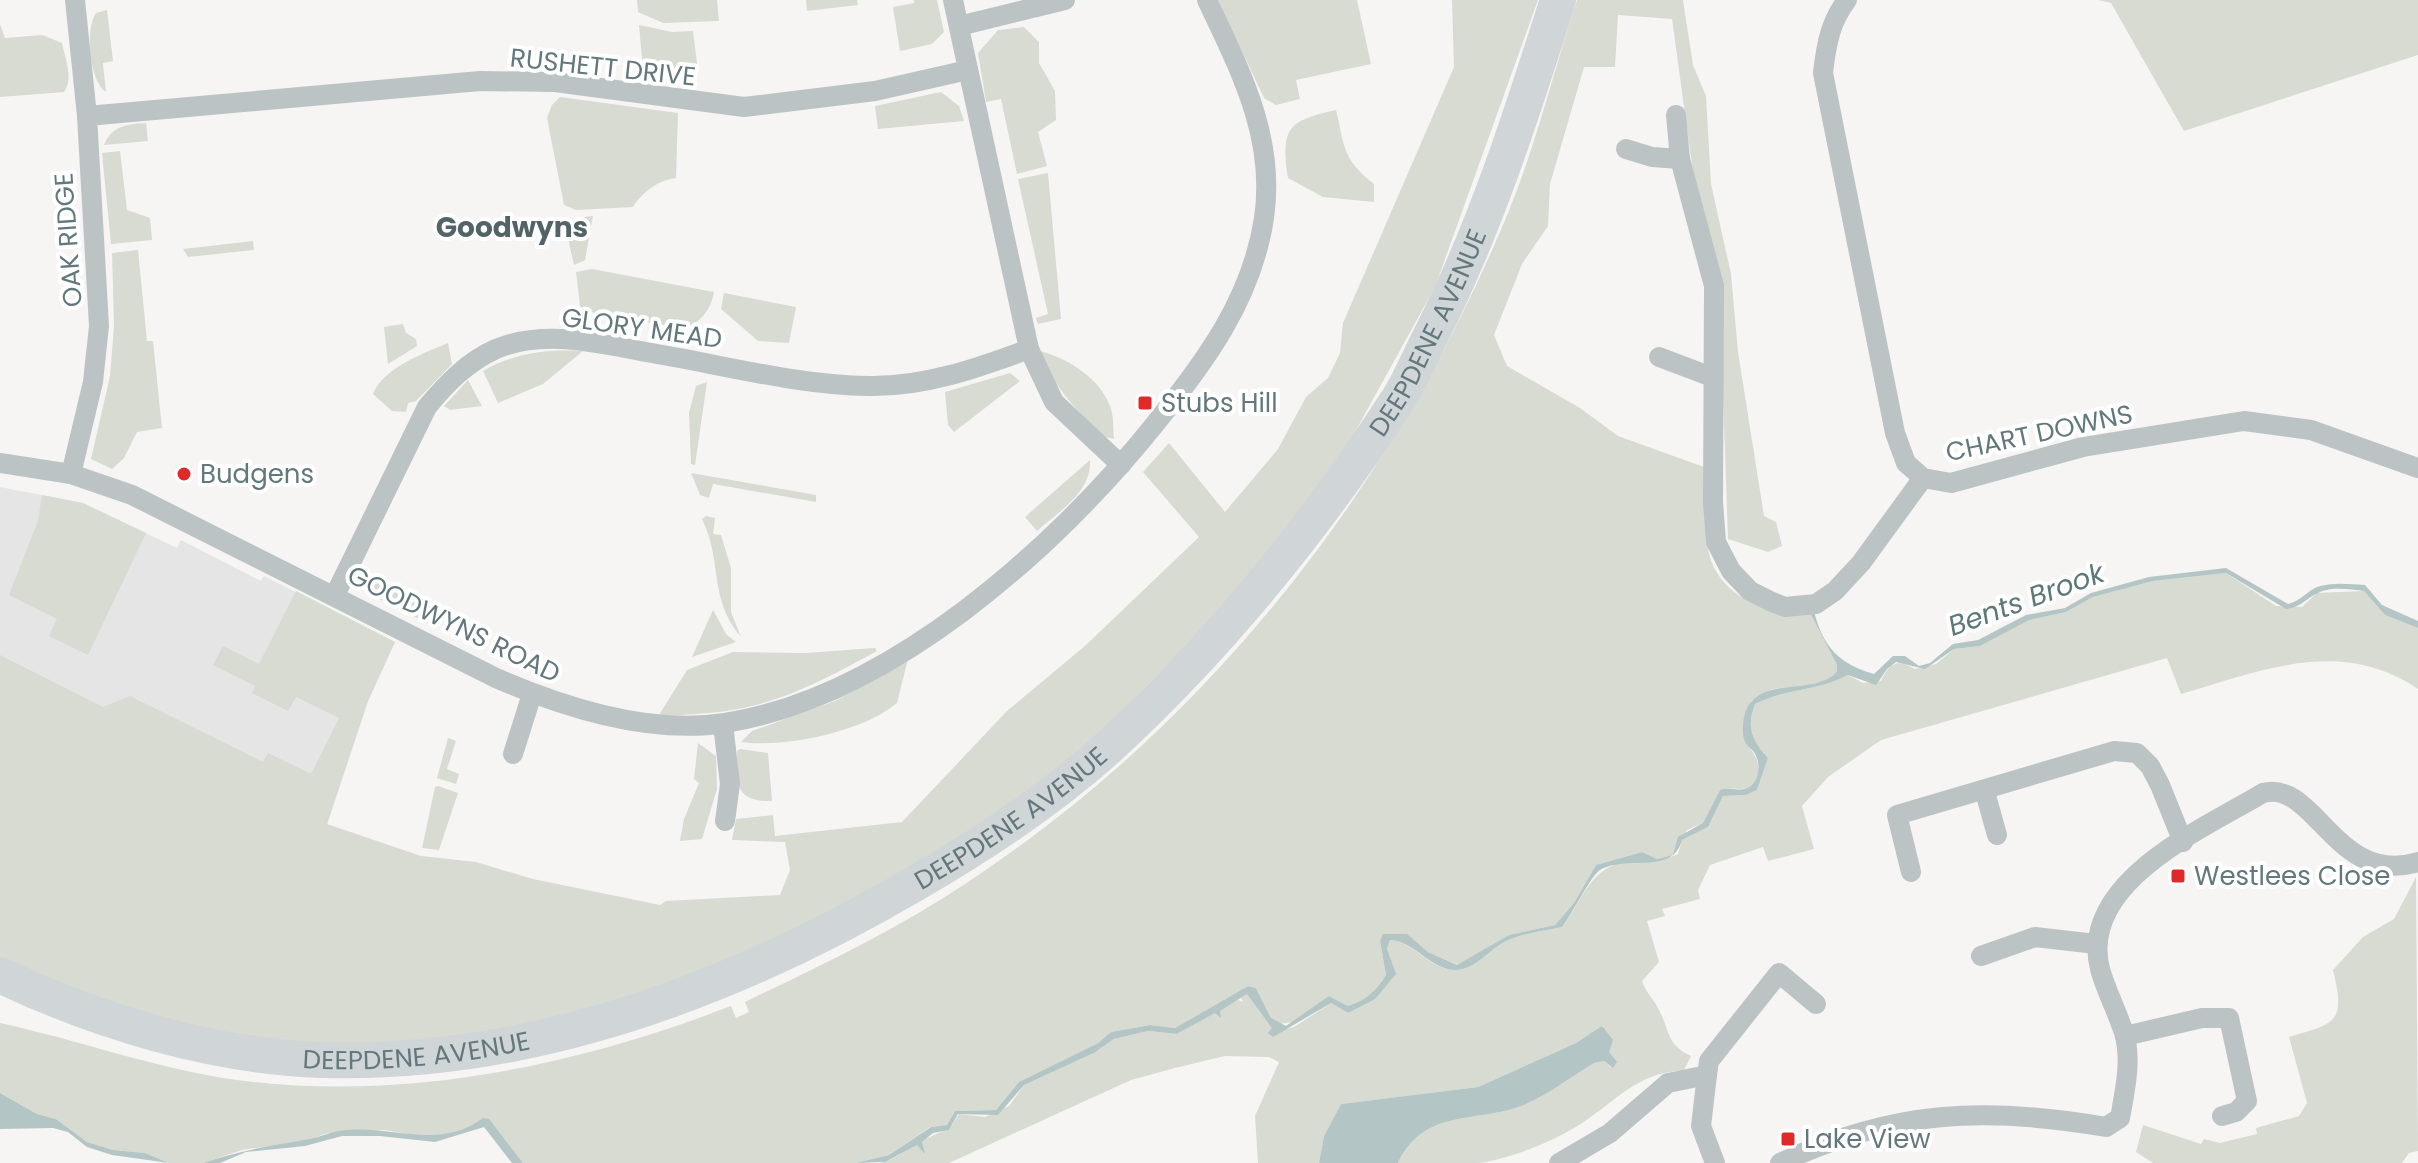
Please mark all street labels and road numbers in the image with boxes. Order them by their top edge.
street label: RUSHETT DRIVE [508,39,698,95]
street label: OAK RIDGE [45,172,91,308]
street label: DEEPDENE AVENUE [1361,224,1495,444]
street label: GLORY MEAD [560,299,724,357]
street label: CHART DOWNS [1942,396,2136,470]
street label: GOODWYNS ROAD [342,557,566,691]
street label: DEEPDENE AVENUE [908,738,1115,898]
street label: DEEPDENE AVENUE [302,1023,533,1078]

